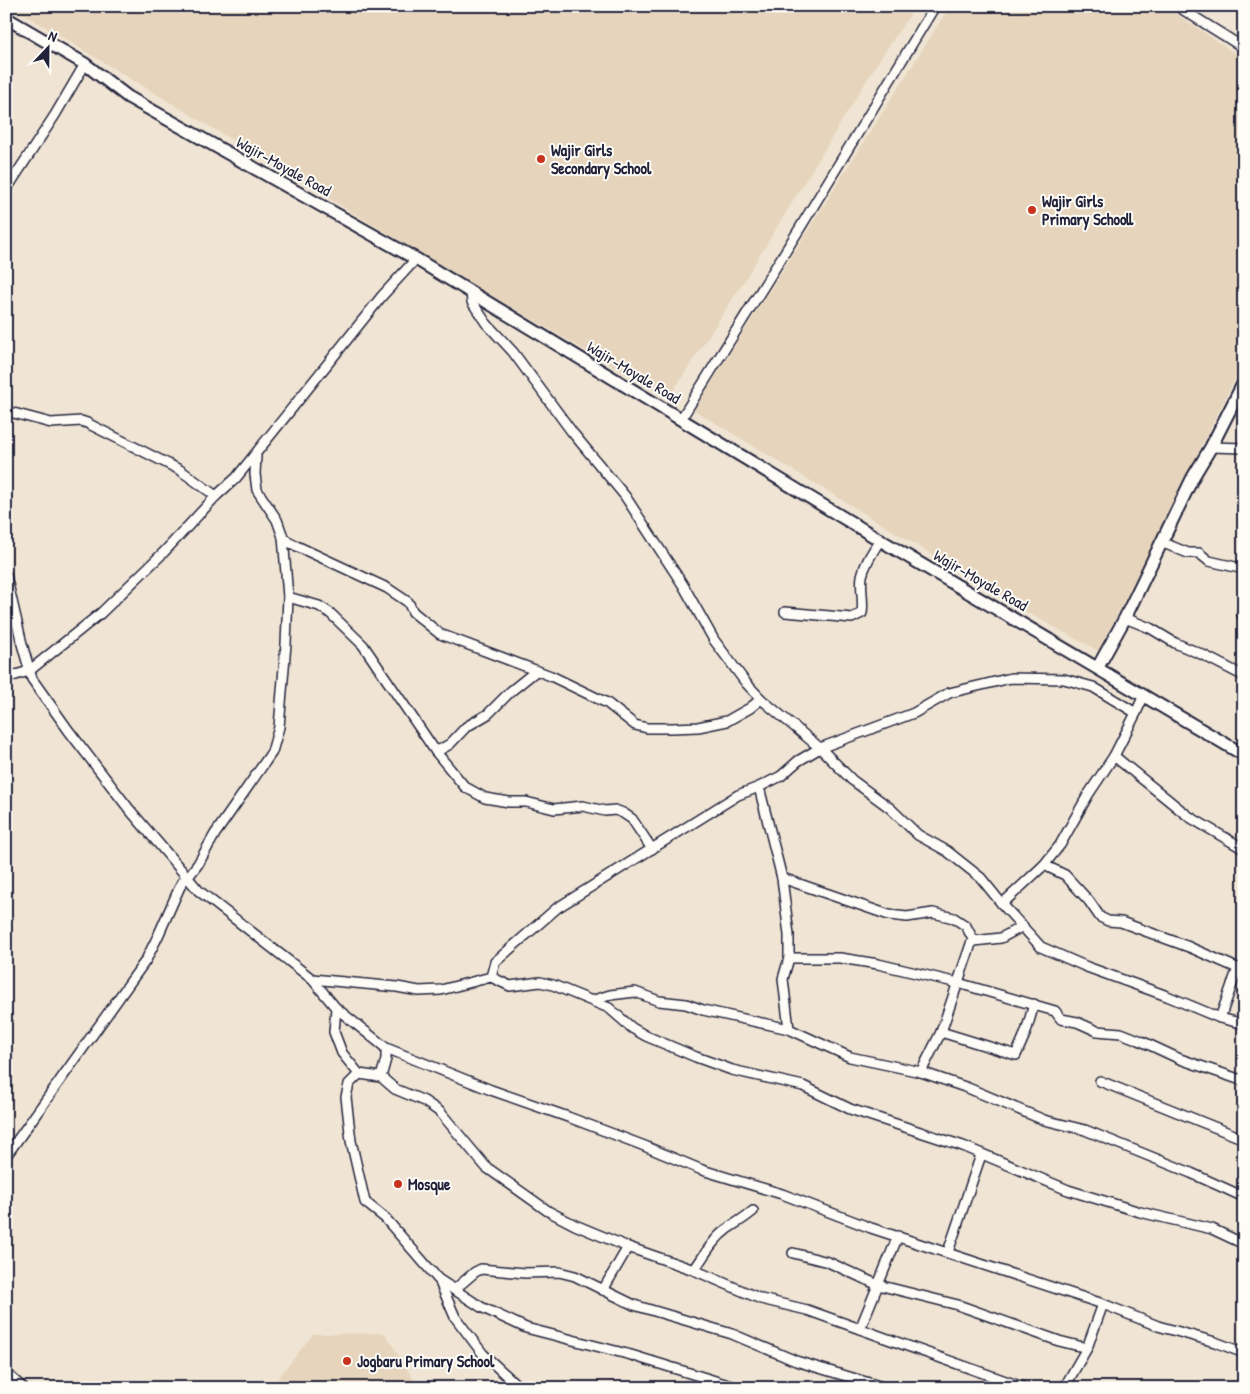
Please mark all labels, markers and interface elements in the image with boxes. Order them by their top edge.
north arrow [22,22,72,72]
text: N [46,25,61,46]
street label: Wajir-Moyale Road [232,131,336,201]
place label: Wajir Girls Secondary School [551,139,652,180]
marker: Wajir Girls Secondary School [535,153,547,165]
place label: Wajir Girls Primary Schooll [1042,190,1134,231]
marker: Wajir Girls Primary Schooll [1026,204,1038,216]
street label: Wajir-Moyale Road [583,335,685,409]
street label: Wajir-Moyale Road [930,544,1032,616]
place label: Mosque [408,1173,451,1196]
marker: Mosque [392,1178,404,1190]
place label: Jogbaru Primary School [357,1350,495,1373]
marker: Jogbaru Primary School [341,1355,353,1367]

